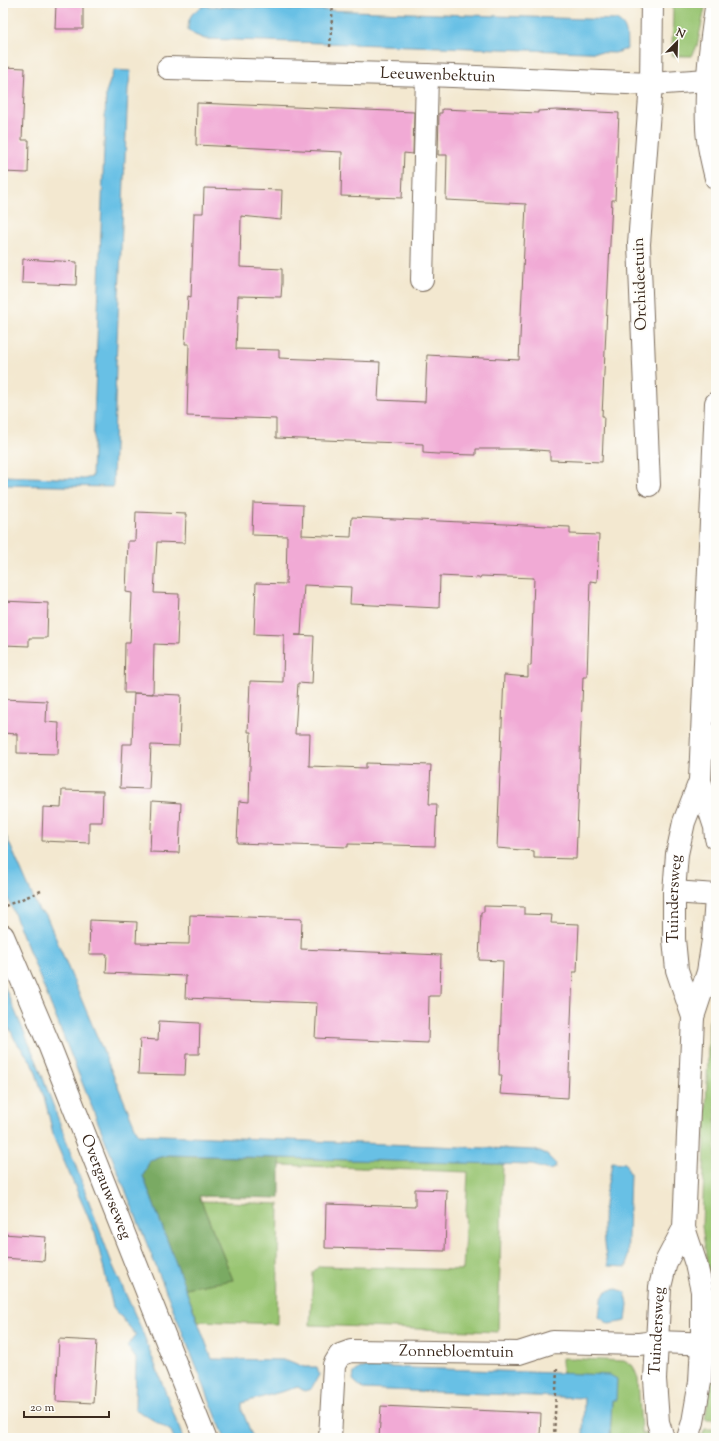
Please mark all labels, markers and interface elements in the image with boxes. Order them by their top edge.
north arrow [657,22,697,62]
text: N [672,24,688,43]
street label: Leeuwenbektuin [380,62,497,89]
street label: Orchideetuin [628,237,654,331]
street label: Tuindersweg [662,854,688,943]
street label: Overgauwseweg [74,1131,137,1243]
street label: Tuindersweg [644,1286,672,1376]
street label: Zonnebloemtuin [399,1340,515,1364]
scale bar [24,1393,109,1419]
text: 20 m [30,1399,55,1417]

